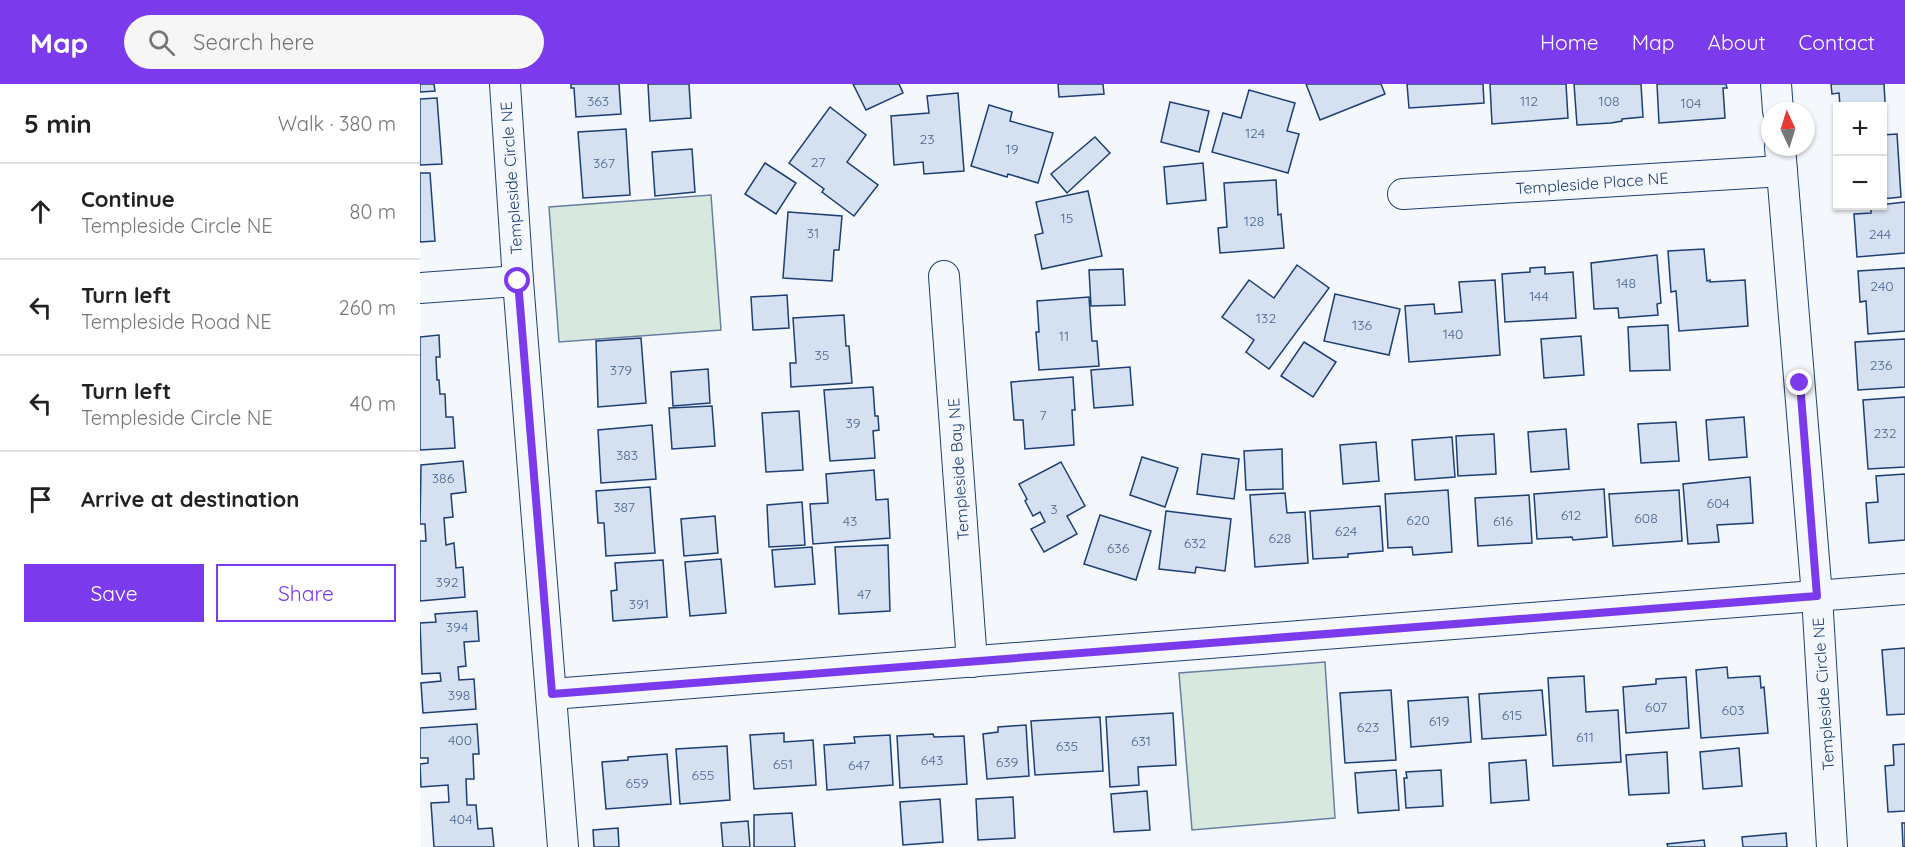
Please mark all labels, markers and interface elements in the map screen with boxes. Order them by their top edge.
search box [124,15,544,69]
text: Map [30,25,88,60]
icon: search [145,26,178,59]
text: Search here [193,28,315,56]
text: Home [1540,29,1599,55]
text: Map [1632,29,1675,55]
text: About [1708,29,1766,55]
text: Contact [1799,29,1875,55]
house number: 363 [587,92,609,110]
house number: 112 [1520,92,1538,110]
house number: 108 [1598,92,1620,110]
house number: 104 [1681,94,1701,112]
street label: Templeside Circle NE [496,101,526,255]
north arrow [1761,102,1815,156]
map controls [1833,102,1887,210]
button: + [1833,102,1887,156]
text: 5 min [24,107,92,140]
text: Walk · 380 m [278,111,396,136]
house number: 124 [1245,124,1265,142]
house number: 23 [919,130,935,148]
house number: 19 [1006,140,1019,158]
house number: 27 [811,153,825,171]
house number: 367 [593,154,615,172]
button: − [1833,156,1887,210]
street label: Templeside Place NE [1515,168,1669,198]
text: Continue [81,185,175,213]
icon: ahead [24,195,57,228]
text: 80 m [350,199,396,224]
house number: 15 [1061,209,1073,227]
house number: 128 [1244,212,1264,230]
text: Templeside Circle NE [81,213,273,238]
house number: 31 [807,224,819,242]
house number: 244 [1869,225,1891,243]
route start [504,267,530,293]
house number: 148 [1616,274,1636,292]
house number: 240 [1870,277,1894,295]
text: Turn left [81,281,171,309]
house number: 144 [1529,287,1549,305]
icon: left [24,291,57,324]
text: 260 m [339,295,396,320]
text: Templeside Road NE [81,309,272,334]
house number: 132 [1256,309,1276,327]
house number: 136 [1352,316,1372,334]
house number: 140 [1443,325,1463,343]
house number: 11 [1059,327,1069,345]
house number: 35 [815,346,829,364]
house number: 236 [1870,356,1893,374]
house number: 379 [610,361,632,379]
route end [1786,369,1812,395]
text: Turn left [81,377,171,405]
icon: left [24,387,57,420]
text: 40 m [350,391,396,416]
street label: Templeside Bay NE [943,397,973,541]
text: Templeside Circle NE [81,405,273,430]
house number: 7 [1039,406,1047,424]
house number: 39 [845,414,861,432]
house number: 232 [1874,424,1897,442]
house number: 383 [616,446,638,464]
house number: 386 [432,469,455,487]
icon: arrive [24,483,57,516]
text: Arrive at destination [81,485,299,513]
house number: 604 [1706,494,1730,512]
house number: 387 [613,498,635,516]
house number: 3 [1050,500,1058,518]
house number: 612 [1561,506,1581,524]
house number: 608 [1634,509,1658,527]
house number: 620 [1406,511,1430,529]
house number: 43 [843,512,857,530]
house number: 616 [1493,512,1514,530]
house number: 624 [1335,522,1357,540]
house number: 628 [1269,529,1291,547]
house number: 632 [1184,534,1207,552]
house number: 636 [1107,539,1130,557]
button: Save [24,564,204,622]
button: Share [216,564,396,622]
house number: 392 [436,573,459,591]
house number: 47 [857,585,871,603]
house number: 391 [629,595,649,613]
street label: Templeside Circle NE [1808,617,1838,771]
house number: 394 [446,618,468,636]
house number: 398 [448,686,470,704]
house number: 607 [1645,698,1667,716]
house number: 603 [1721,701,1745,719]
house number: 615 [1502,706,1522,724]
house number: 619 [1429,712,1449,730]
house number: 623 [1357,718,1379,736]
house number: 611 [1576,728,1594,746]
house number: 400 [448,731,472,749]
house number: 631 [1131,732,1151,750]
house number: 635 [1056,737,1078,755]
house number: 643 [921,751,943,769]
house number: 639 [996,753,1019,771]
house number: 651 [773,755,793,773]
house number: 647 [848,756,870,774]
house number: 655 [692,766,714,784]
house number: 659 [626,774,649,792]
house number: 404 [449,810,473,828]

